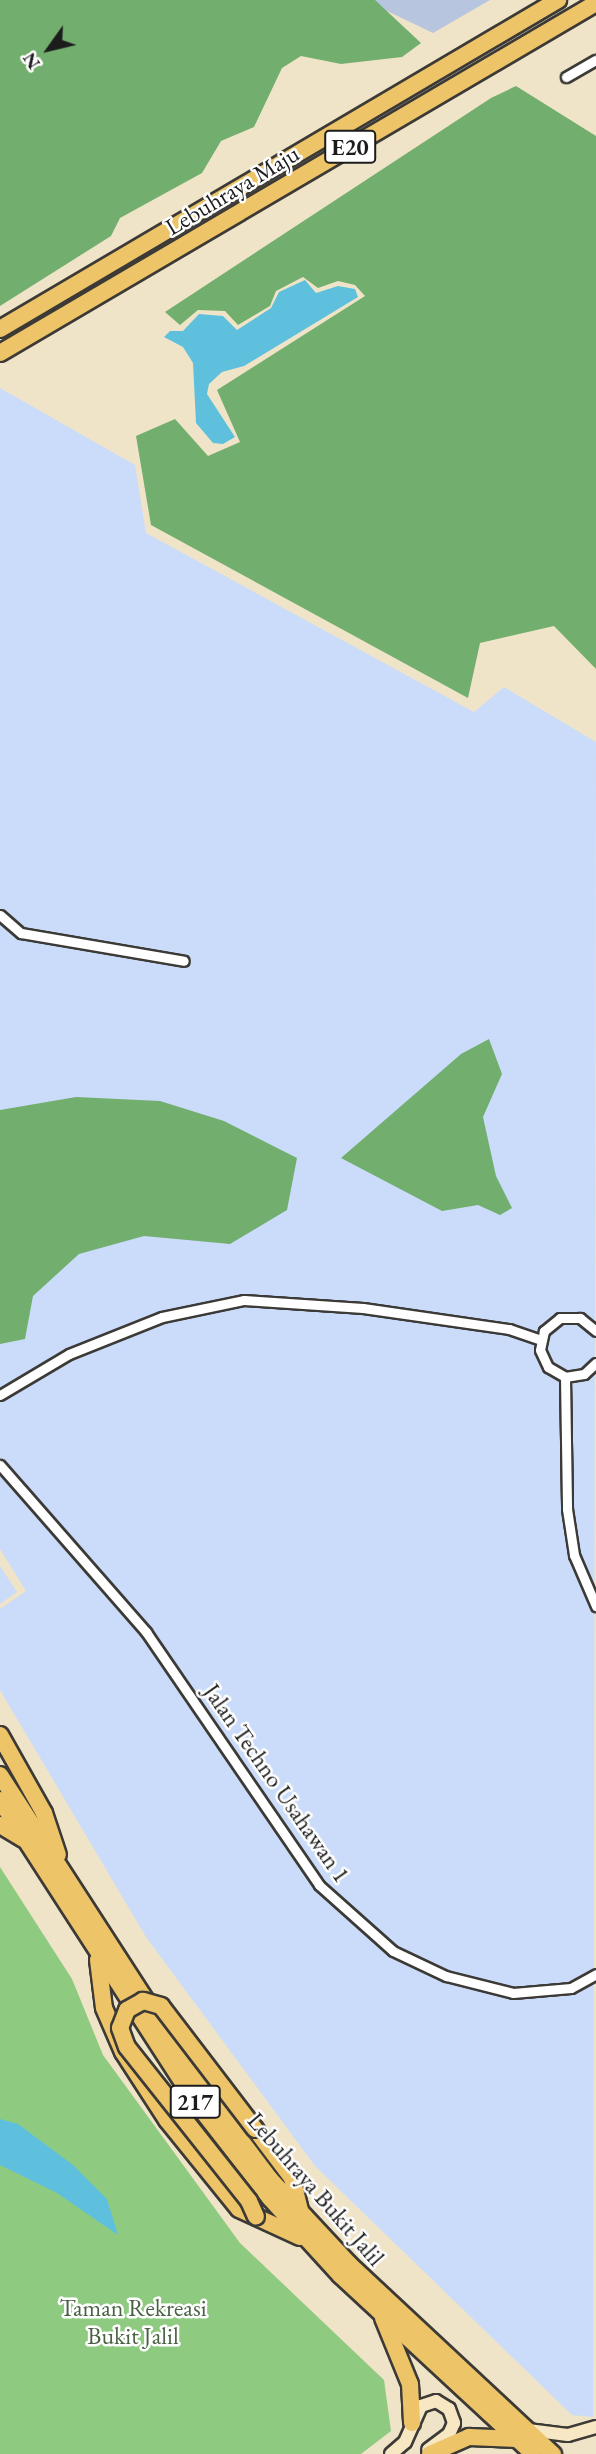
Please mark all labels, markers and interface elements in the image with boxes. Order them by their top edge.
north arrow [14,14,84,84]
text: N [17,48,46,74]
road number: E20 [324,128,376,166]
street label: Lebuhraya Maju [160,139,304,241]
street label: Jalan Techno Usahawan 1 [198,1678,356,1888]
road number: 217 [169,2082,221,2122]
street label: Lebuhraya Bukit Jalil [242,2106,390,2272]
park label: Taman Rekreasi Bukit Jalil [59,2294,207,2350]

